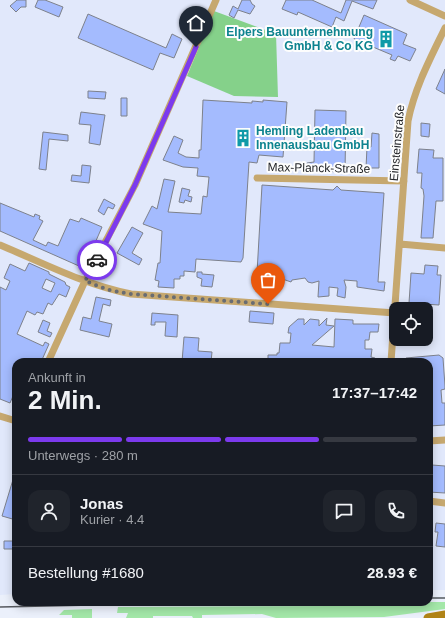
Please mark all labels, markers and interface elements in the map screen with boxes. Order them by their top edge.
pin [179,6,213,47]
icon: home [185,12,207,34]
place label: Elpers Bauunternehmung GmbH & Co KG [226,25,373,53]
building icon: Elpers Bauunternehmung GmbH & Co KG [376,29,396,49]
street label: Einsteinstraße [387,104,407,182]
place label: Hemling Ladenbau Innenausbau GmbH [256,124,369,152]
building icon: Hemling Ladenbau Innenausbau GmbH [233,128,253,148]
street label: Max-Planck-Straße [268,160,371,176]
courier [77,240,117,280]
icon: car [86,249,108,271]
pin [251,263,285,304]
icon: bag [257,269,279,291]
map controls [389,302,433,346]
button: locate [389,302,433,346]
text: Ankunft in [28,370,86,385]
text: 17:37–17:42 [332,384,417,401]
text: 2 Min. [28,385,102,415]
text: Unterwegs · 280 m [28,448,138,463]
button: person [28,490,70,532]
button: chat [323,490,365,532]
button: phone [375,490,417,532]
text: Jonas [80,495,123,512]
text: Kurier · 4.4 [80,512,144,527]
text: Bestellung #1680 [28,564,144,581]
text: 28.93 € [367,564,417,581]

